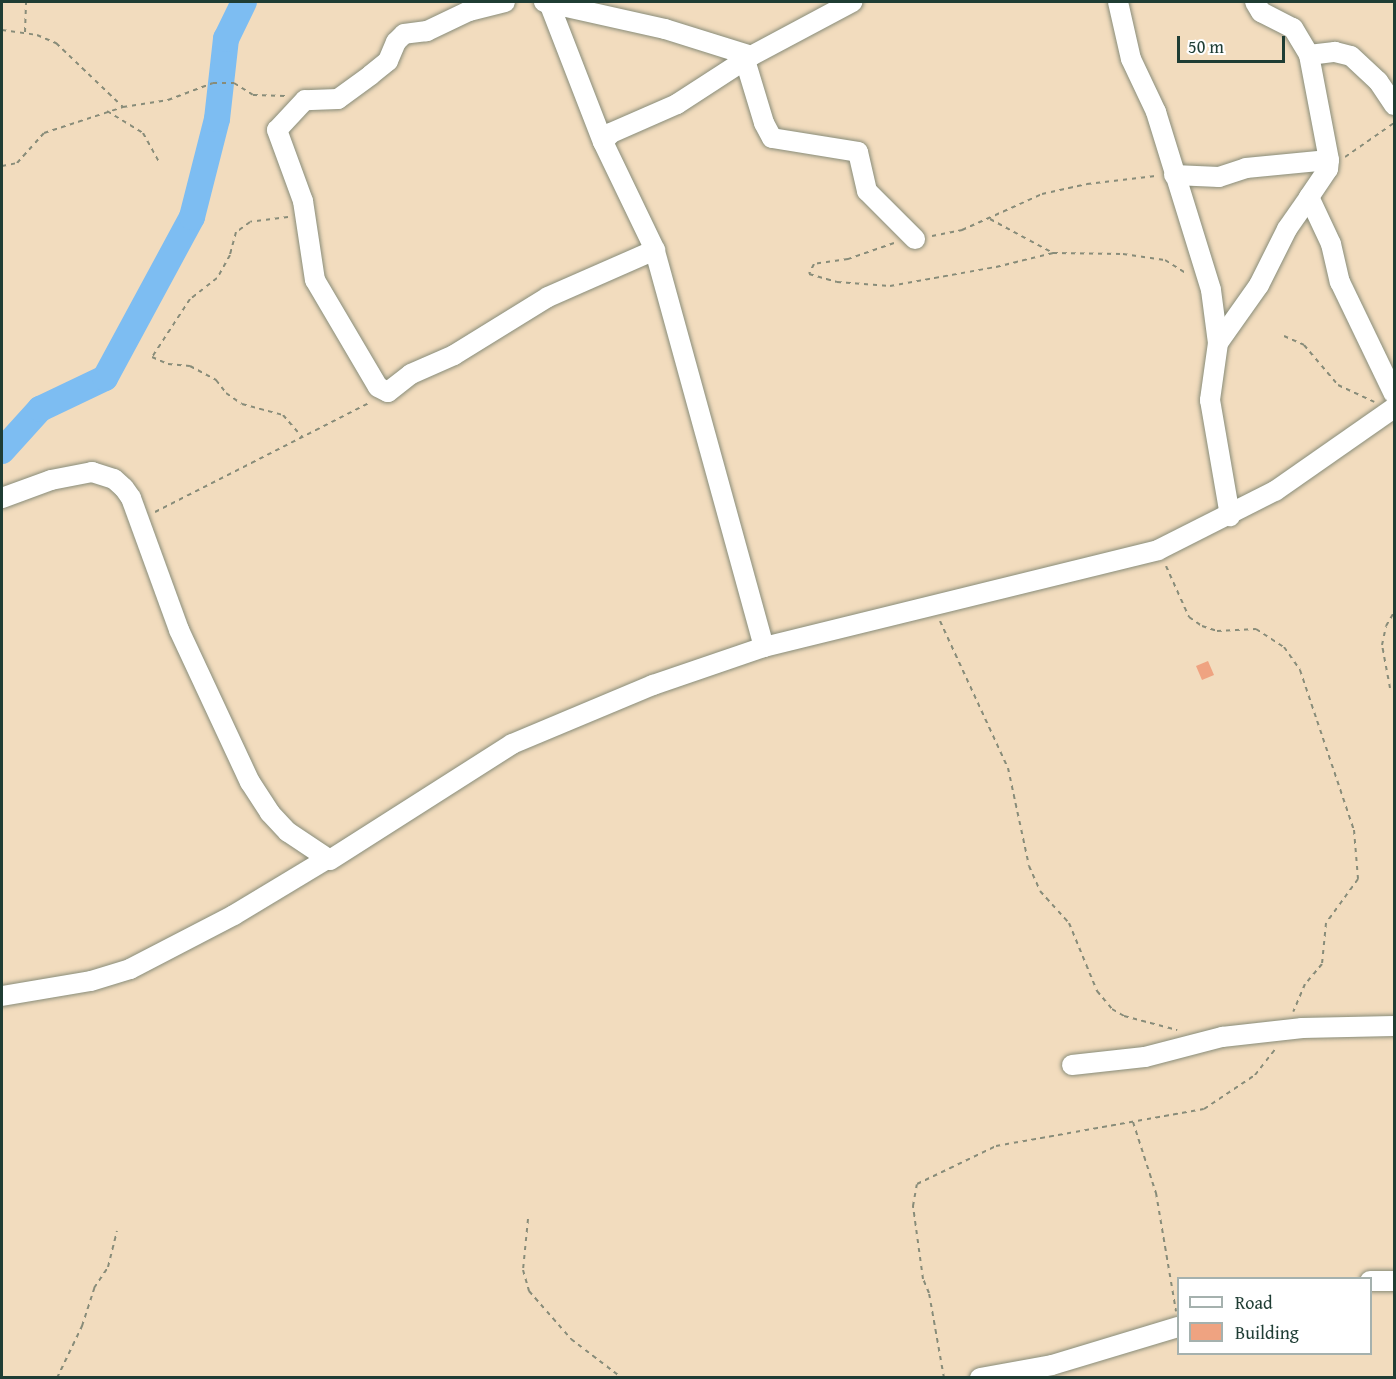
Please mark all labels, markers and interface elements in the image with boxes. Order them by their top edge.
scale bar [1180,24,1288,62]
text: 50 m [1188,33,1224,60]
legend [1177,1277,1372,1355]
text: Road [1235,1289,1273,1316]
text: Building [1235,1319,1299,1346]

